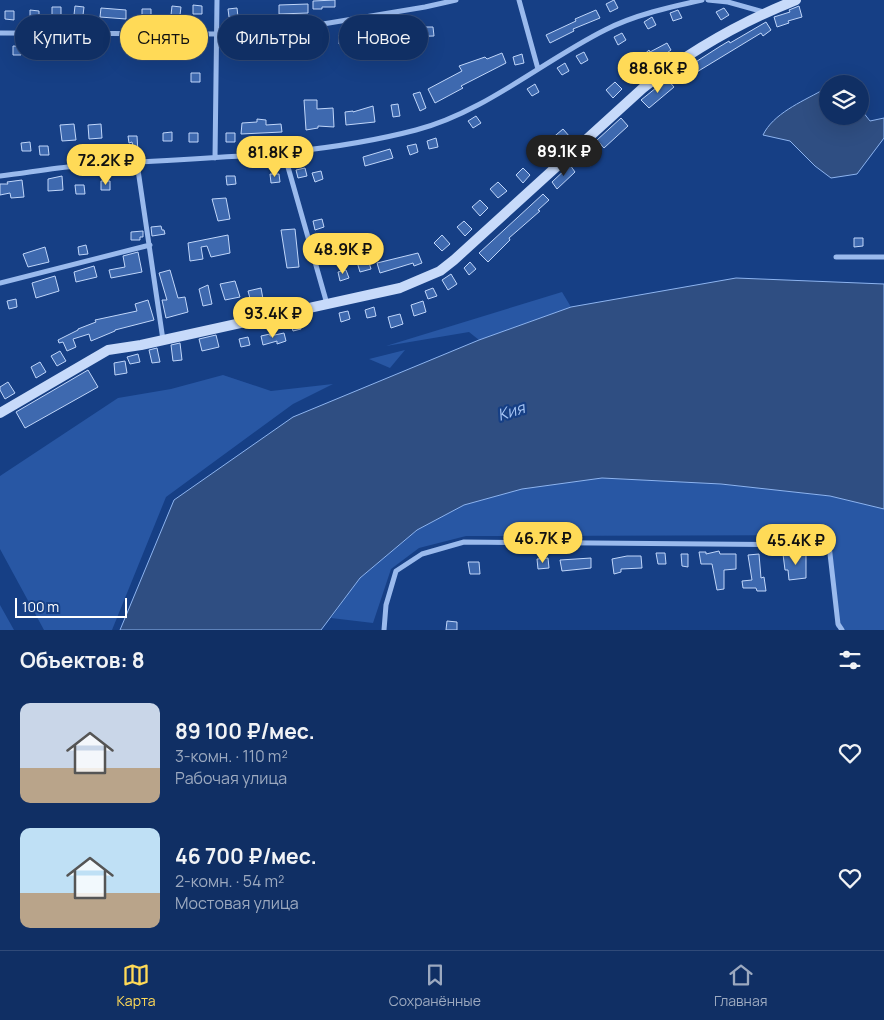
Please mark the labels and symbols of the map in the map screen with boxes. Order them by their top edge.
pin: 88.6K ₽ [612,52,704,94]
pin: 89.1K ₽ [518,134,610,177]
pin: 81.8K ₽ [229,136,321,178]
pin: 72.2K ₽ [60,144,152,186]
pin: 48.9K ₽ [297,232,389,275]
pin: 93.4K ₽ [227,296,319,339]
water label: Кия [495,396,529,426]
pin: 46.7K ₽ [497,522,589,564]
pin: 45.4K ₽ [750,524,842,566]
scale bar [15,595,128,618]

